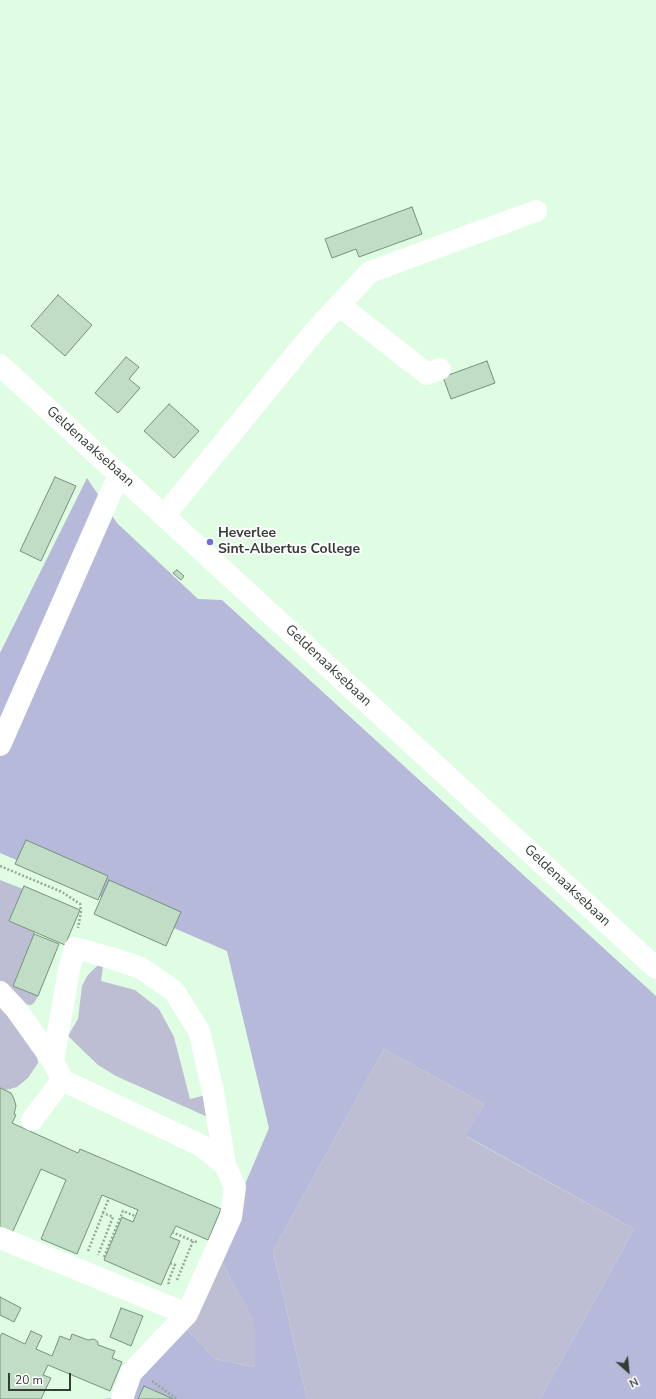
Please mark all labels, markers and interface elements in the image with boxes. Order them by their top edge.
street label: Geldenaaksebaan [43,403,137,491]
place label: Heverlee Sint-Albertus College [218,526,360,558]
marker: Heverlee Sint-Albertus College [205,537,215,547]
street label: Geldenaaksebaan [281,622,375,710]
street label: Geldenaaksebaan [520,842,614,930]
north arrow [608,1351,648,1391]
scale bar [10,1365,73,1391]
text: 20 m [15,1372,43,1388]
text: N [627,1374,641,1391]

